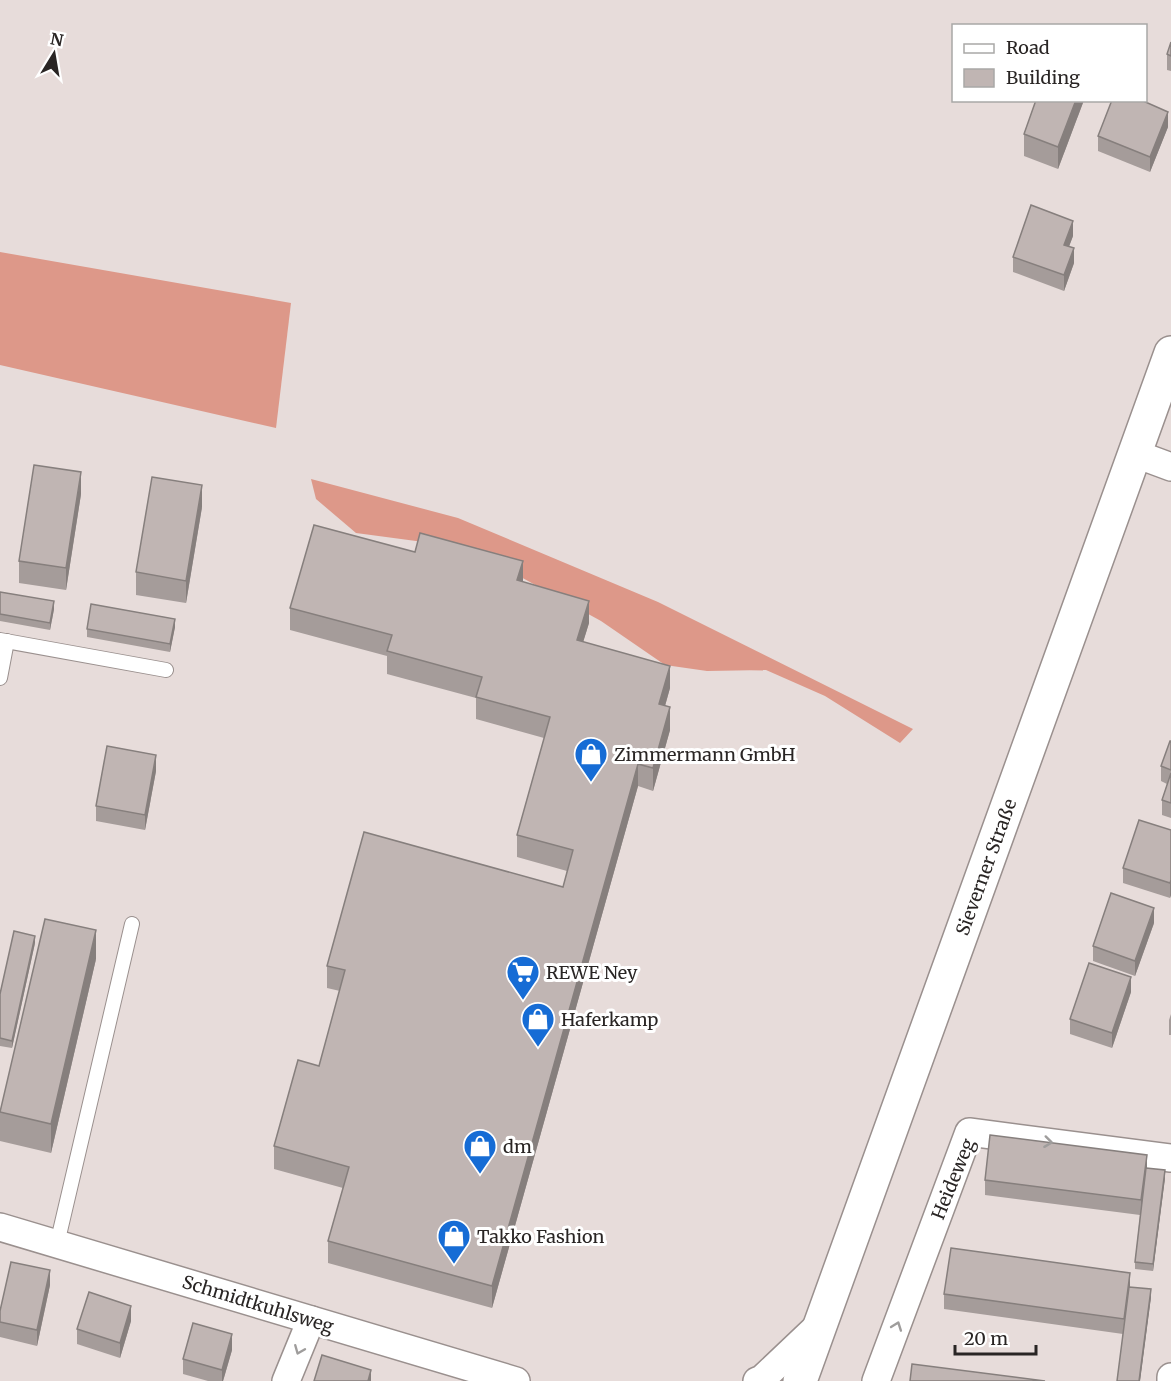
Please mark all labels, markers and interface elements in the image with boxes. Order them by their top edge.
north arrow [24,24,84,84]
legend [952,24,1147,102]
text: N [49,28,65,50]
text: Road [1006,36,1050,59]
text: Building [1006,66,1080,89]
shop icon: Zimmermann GmbH [573,736,609,783]
place label: Zimmermann GmbH [614,743,795,766]
street label: Sieverner Straße [951,796,1021,938]
supermarket icon: REWE Ney [505,954,541,1001]
place label: REWE Ney [546,961,638,984]
shop icon: Haferkamp [520,1001,556,1048]
place label: Haferkamp [561,1008,658,1031]
shop icon: dm [462,1128,498,1175]
place label: dm [503,1135,532,1158]
street label: Heideweg [926,1135,980,1223]
one-way arrow [1043,1136,1052,1148]
shop icon: Takko Fashion [436,1218,472,1265]
place label: Takko Fashion [477,1225,605,1248]
street label: Schmidtkuhlsweg [179,1270,337,1338]
scale bar [955,1318,1036,1356]
one-way arrow [889,1321,902,1332]
text: 20 m [964,1327,1008,1350]
one-way arrow [294,1344,306,1355]

